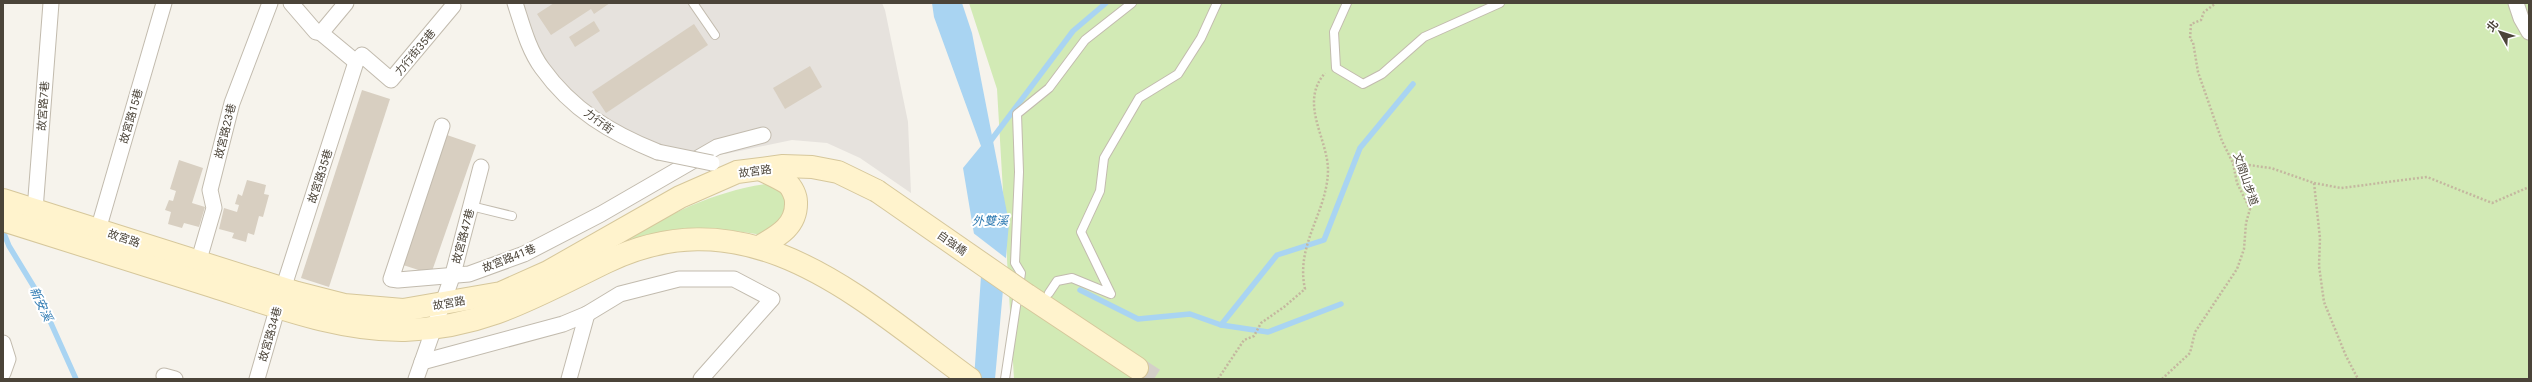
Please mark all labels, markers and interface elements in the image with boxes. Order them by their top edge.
north arrow [2480,12,2520,52]
text: 北 [2484,18,2501,34]
street label: 力行街35巷 [392,27,438,78]
street label: 故宮路7巷 [35,81,52,132]
street label: 故宮路15巷 [117,87,145,145]
street label: 故宮路23巷 [212,102,239,160]
street label: 力行街 [582,106,616,136]
street label: 故宮路35巷 [306,147,335,205]
street label: 文間山步道 [2230,151,2261,207]
street label: 故宮路 [738,163,772,180]
street label: 故宮路47巷 [450,207,477,265]
water label: 外雙溪 [972,214,1010,228]
street label: 故宮路 [106,227,142,250]
street label: 自強橋 [934,229,969,258]
street label: 故宮路41巷 [481,242,538,275]
water label: 新安溪 [27,285,56,325]
street label: 故宮路 [432,294,466,313]
street label: 故宮路34巷 [256,305,284,363]

